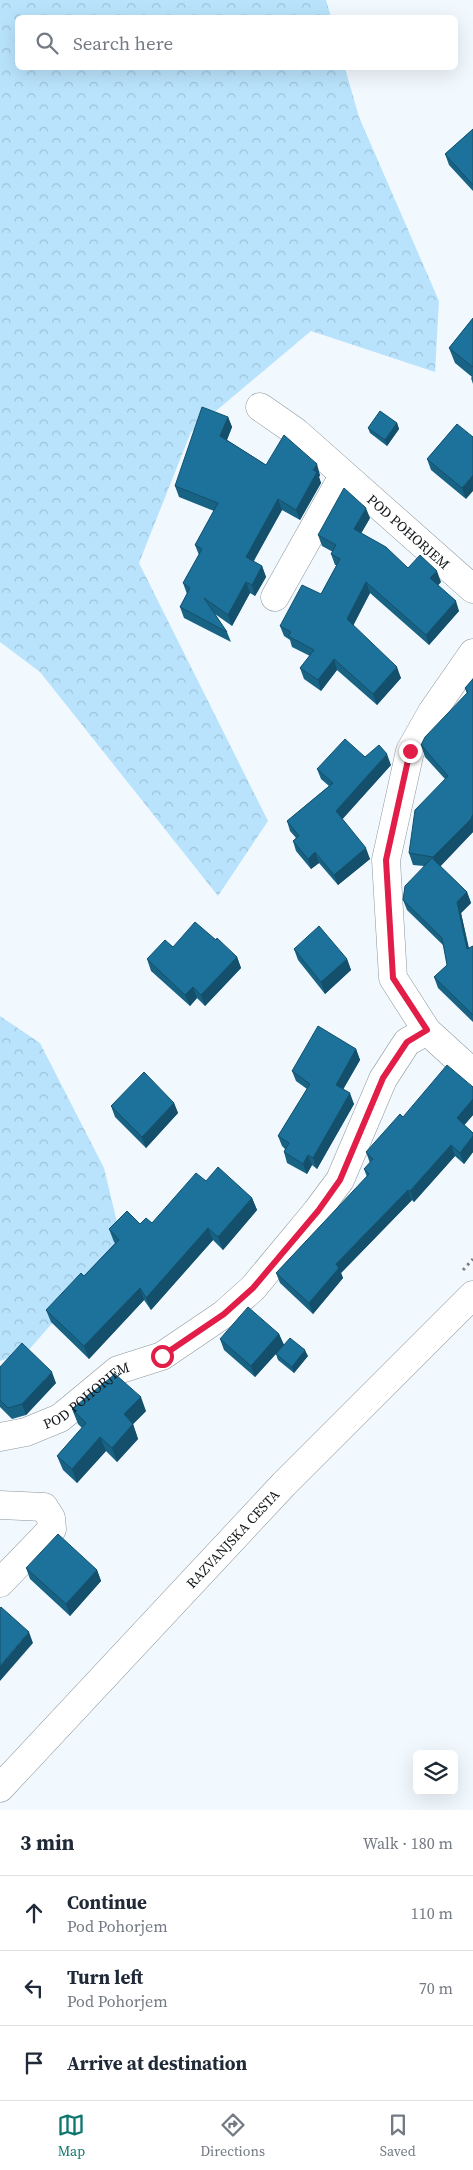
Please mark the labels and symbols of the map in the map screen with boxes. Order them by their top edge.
street label: POD POHORJEM [363,490,454,574]
route end [399,740,422,763]
route start [151,1345,174,1368]
street label: POD POHORJEM [40,1357,132,1434]
street label: RAZVANJSKA CESTA [182,1484,284,1593]

